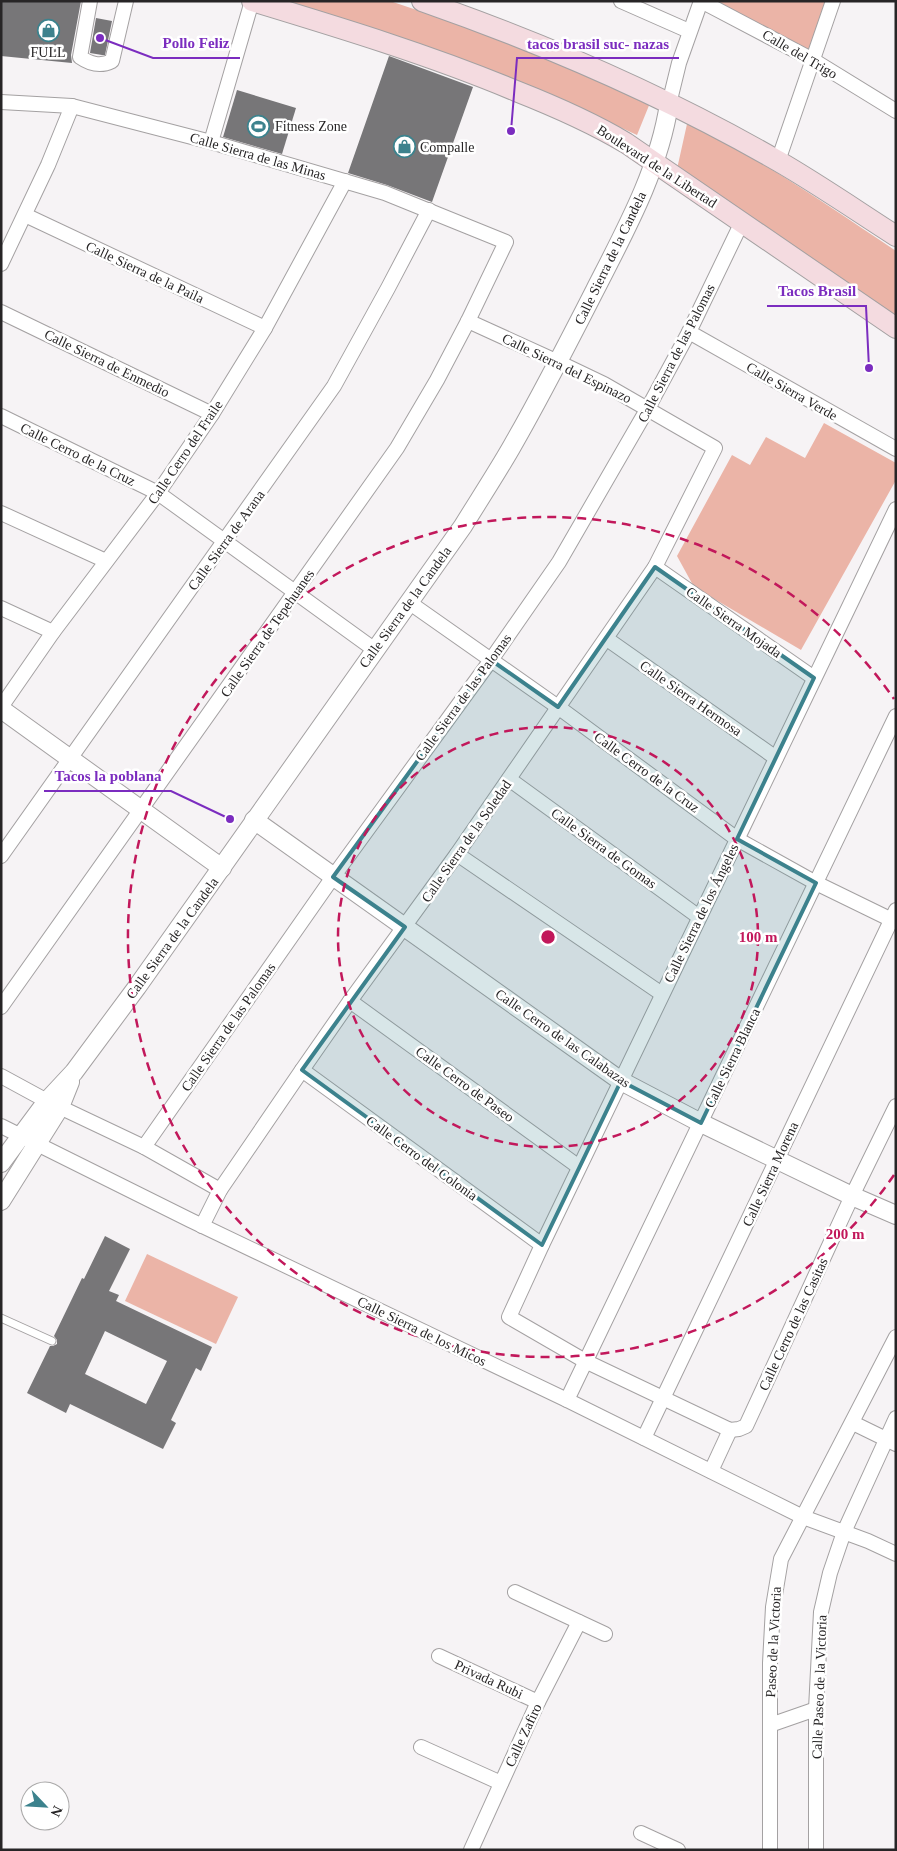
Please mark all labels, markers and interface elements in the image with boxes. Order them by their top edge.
shop icon: FULL [36,18,60,42]
street label: Calle del Trigo [760,27,840,82]
callout: Pollo Feliz [153,28,240,58]
callout: tacos brasil suc- nazas [517,28,679,58]
text: Pollo Feliz [162,35,230,51]
text: tacos brasil suc- nazas [527,36,669,52]
place label: FULL [31,45,66,60]
sports icon: Fitness Zone [247,114,271,138]
place label: Fitness Zone [275,119,347,134]
street label: Boulevard de la Libertad [594,122,719,211]
street label: Calle Sierra de las Minas [188,130,328,183]
shop icon: Compalle [392,135,416,159]
place label: Compalle [420,140,474,155]
street label: Calle Sierra de la Candela [572,189,650,327]
street label: Calle Sierra de la Paila [83,239,207,307]
callout: Tacos Brasil [767,276,866,306]
street label: Calle Sierra de las Palomas [635,282,718,425]
text: Tacos Brasil [778,283,856,299]
street label: Calle Sierra de Enmedio [42,327,172,400]
street label: Calle Sierra del Espinazo [500,331,634,406]
street label: Calle Sierra Verde [744,359,840,424]
street label: Calle Cerro del Fraile [145,398,226,507]
street label: Calle Cerro de la Cruz [18,420,138,489]
street label: Calle Sierra de Arana [185,487,268,593]
street label: Calle Sierra de la Candela [356,543,455,671]
street label: Calle Sierra de Tepehuanes [218,567,317,700]
street label: Calle Sierra Mojada [683,584,785,661]
street label: Calle Sierra de las Palomas [412,631,514,764]
street label: Calle Sierra Hermosa [637,658,745,740]
street label: Calle Cerro de la Cruz [591,729,702,815]
callout: Tacos la poblana [44,761,171,791]
text: Tacos la poblana [55,768,162,784]
street label: Calle Sierra de la Soledad [419,777,514,905]
street label: Calle Sierra de Gomas [548,805,659,892]
street label: Calle Sierra de los Ángeles [660,841,742,985]
street label: Calle Sierra de la Candela [123,874,222,1002]
centre of rings [539,928,557,946]
text: 100 m [739,929,778,945]
street label: Calle Sierra de las Palomas [178,960,278,1094]
street label: Calle Cerro de las Calabazas [492,986,633,1091]
street label: Calle Sierra Blanca [702,1005,763,1110]
street label: Calle Cerro de Paseo [413,1044,517,1125]
street label: Calle Cerro del Colonia [363,1113,481,1204]
street label: Calle Sierra Morena [740,1119,802,1229]
text: 200 m [826,1226,865,1242]
street label: Calle Cerro de las Casitas [756,1255,831,1393]
street label: Calle Sierra de los Micos [355,1294,489,1369]
street label: Paseo de la Victoria [763,1585,784,1698]
street label: Calle Paseo de la Victoria [809,1614,830,1759]
street label: Privada Rubi [452,1657,525,1702]
street label: Calle Zafiro [502,1701,545,1769]
north arrow [20,1781,70,1831]
text: N [47,1804,65,1819]

